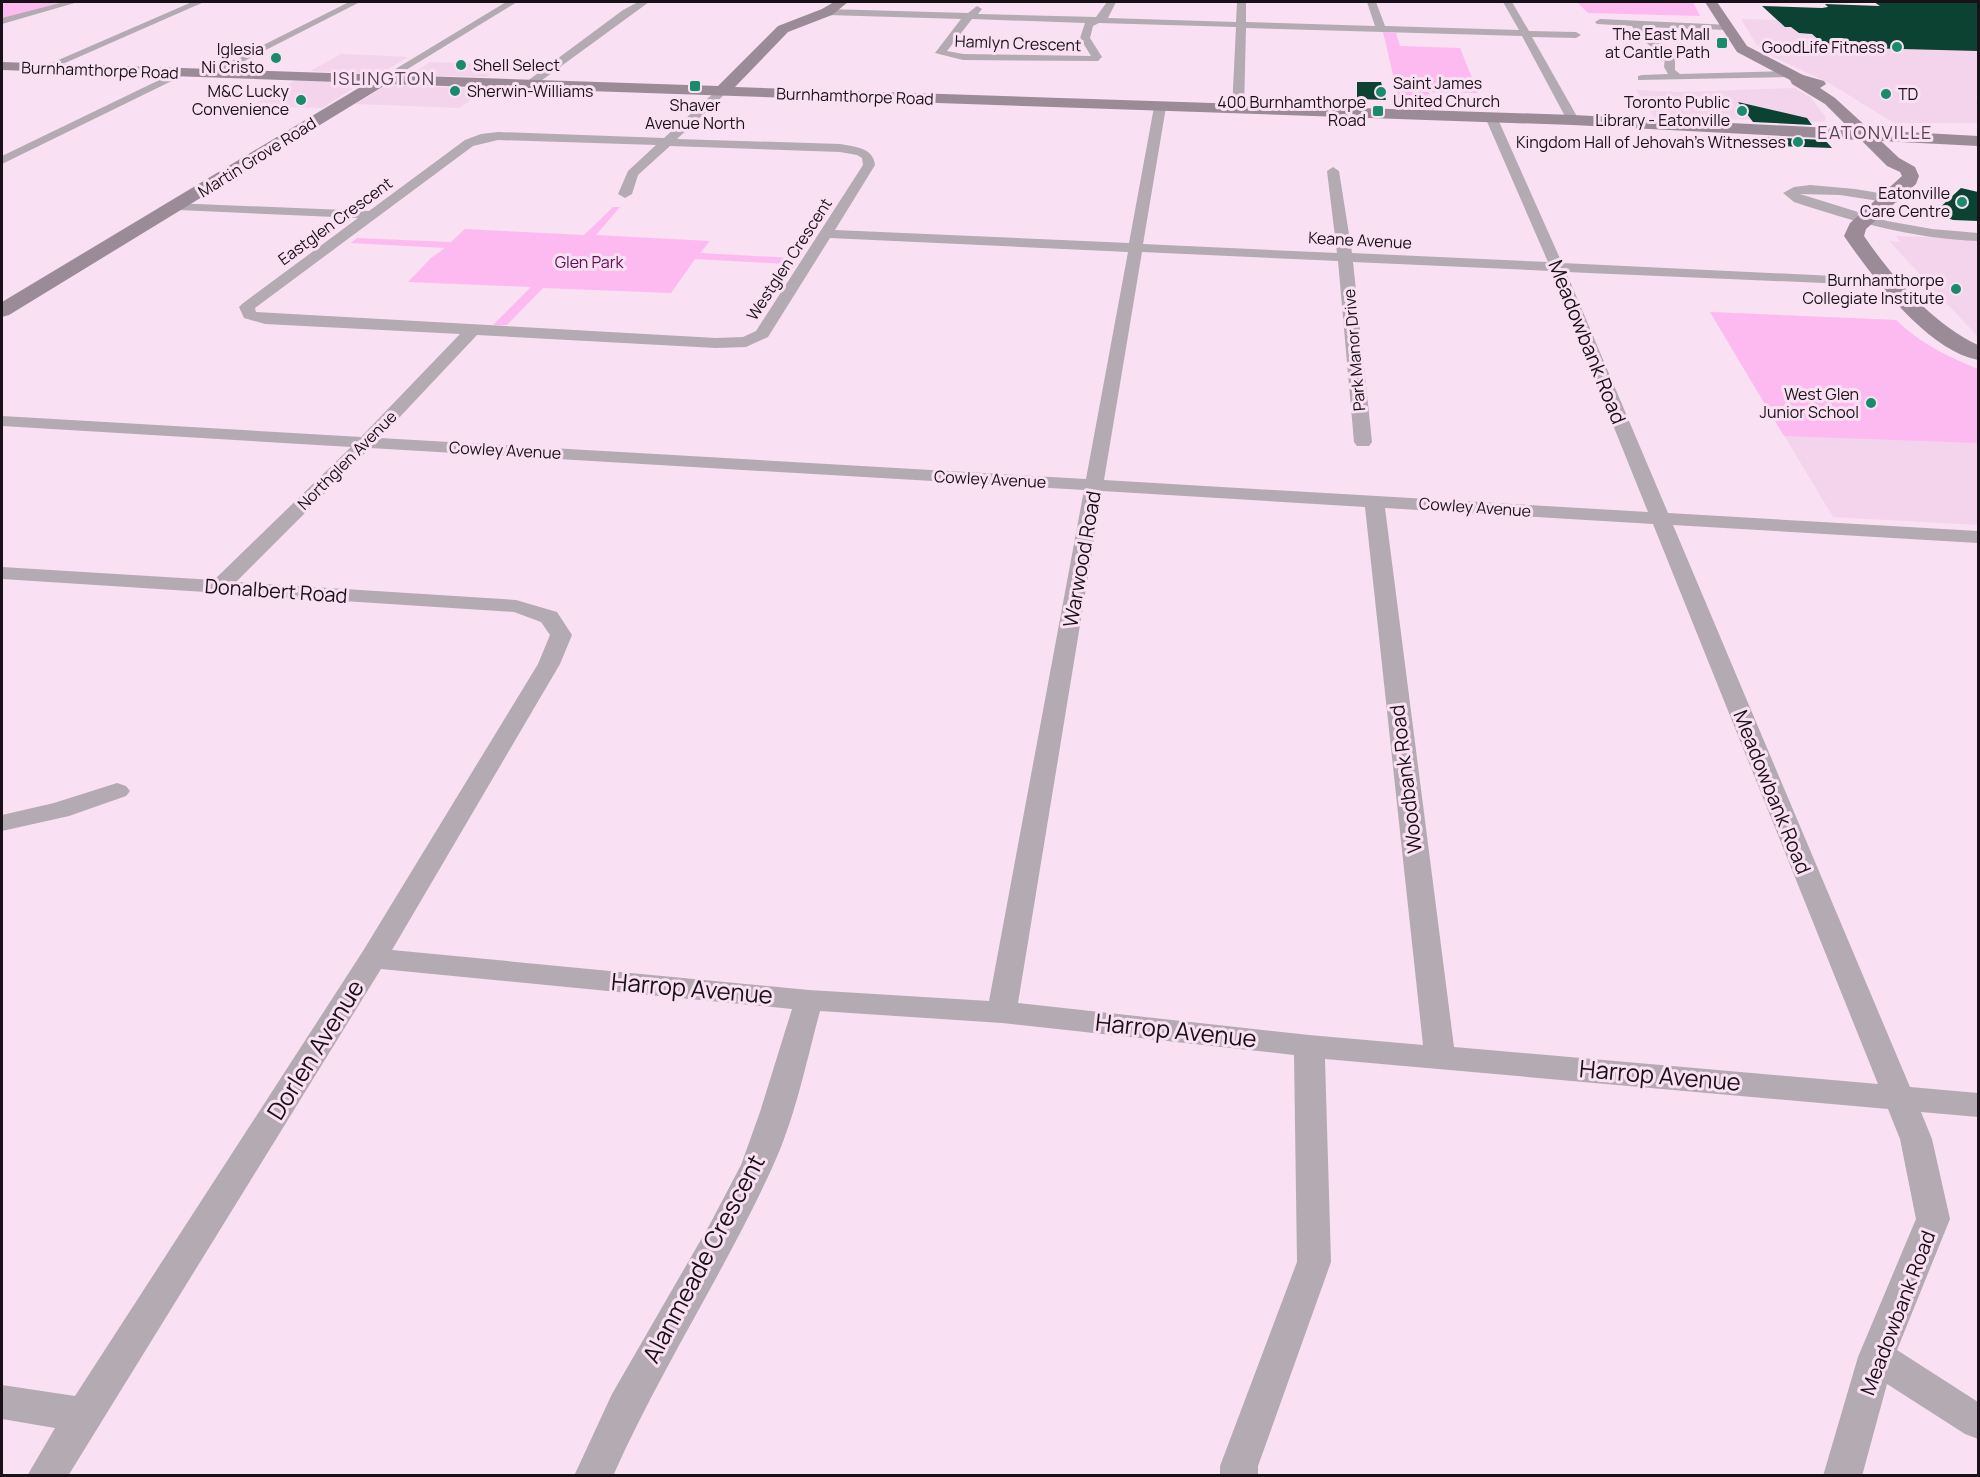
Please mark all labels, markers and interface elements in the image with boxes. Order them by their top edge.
place label: The East Mall at Cantle Path [1605,23,1710,63]
street label: Hamlyn Crescent [954,30,1082,56]
marker: The East Mall at Cantle Path [1715,36,1729,50]
place label: GoodLife Fitness [1762,36,1885,58]
place label: Iglesia Ni Cristo [201,38,264,78]
marker: GoodLife Fitness [1890,40,1904,54]
marker: Iglesia Ni Cristo [269,51,283,65]
place label: Shell Select [473,54,560,76]
street label: Burnhamthorpe Road [21,56,179,84]
marker: Shell Select [454,58,468,72]
district label: ISLINGTON [333,66,435,90]
place label: Saint James United Church [1393,72,1500,112]
marker: Shaver Avenue North [688,79,702,93]
place label: M&C Lucky Convenience [192,80,290,120]
place label: Sherwin-Williams [467,80,593,102]
street label: Burnhamthorpe Road [776,82,934,110]
place label: TD [1898,83,1919,105]
marker: Sherwin-Williams [448,84,462,98]
marker: Saint James United Church [1374,85,1388,99]
marker: TD [1879,87,1893,101]
place label: 400 Burnhamthorpe Road [1217,91,1366,131]
place label: Toronto Public Library - Eatonville [1595,91,1730,131]
marker: M&C Lucky Convenience [294,93,308,107]
place label: Shaver Avenue North [645,94,745,134]
marker: 400 Burnhamthorpe Road [1371,104,1385,118]
marker: Toronto Public Library - Eatonville [1735,104,1749,118]
street label: Martin Grove Road [194,112,320,202]
district label: EATONVILLE [1817,120,1933,144]
place label: Kingdom Hall of Jehovah's Witnesses [1516,131,1786,153]
marker: Kingdom Hall of Jehovah's Witnesses [1791,135,1805,149]
street label: Eastglen Crescent [273,172,397,270]
place label: Eatonville Care Centre [1860,182,1950,222]
street label: Westglen Crescent [741,194,837,324]
marker: Eatonville Care Centre [1955,195,1969,209]
street label: Keane Avenue [1308,226,1412,254]
park label: Glen Park [555,251,624,273]
street label: Meadowbank Road [1542,256,1633,428]
place label: Burnhamthorpe Collegiate Institute [1802,269,1944,309]
marker: Burnhamthorpe Collegiate Institute [1949,282,1963,296]
street label: Park Manor Drive [1338,288,1370,412]
place label: West Glen Junior School [1760,383,1859,423]
marker: West Glen Junior School [1864,396,1878,410]
street label: Northglen Avenue [293,406,401,514]
street label: Cowley Avenue [448,436,562,464]
street label: Cowley Avenue [933,465,1047,493]
street label: Warwood Road [1056,489,1107,629]
street label: Cowley Avenue [1418,492,1532,522]
street label: Donalbert Road [204,572,348,609]
street label: Woodbank Road [1383,703,1428,855]
street label: Meadowbank Road [1727,706,1818,878]
street label: Harrop Avenue [610,964,774,1011]
street label: Dorlen Avenue [258,973,371,1126]
street label: Harrop Avenue [1094,1005,1259,1054]
street label: Harrop Avenue [1578,1051,1742,1098]
street label: Alanmeade Crescent [634,1148,772,1368]
street label: Meadowbank Road [1854,1227,1941,1399]

